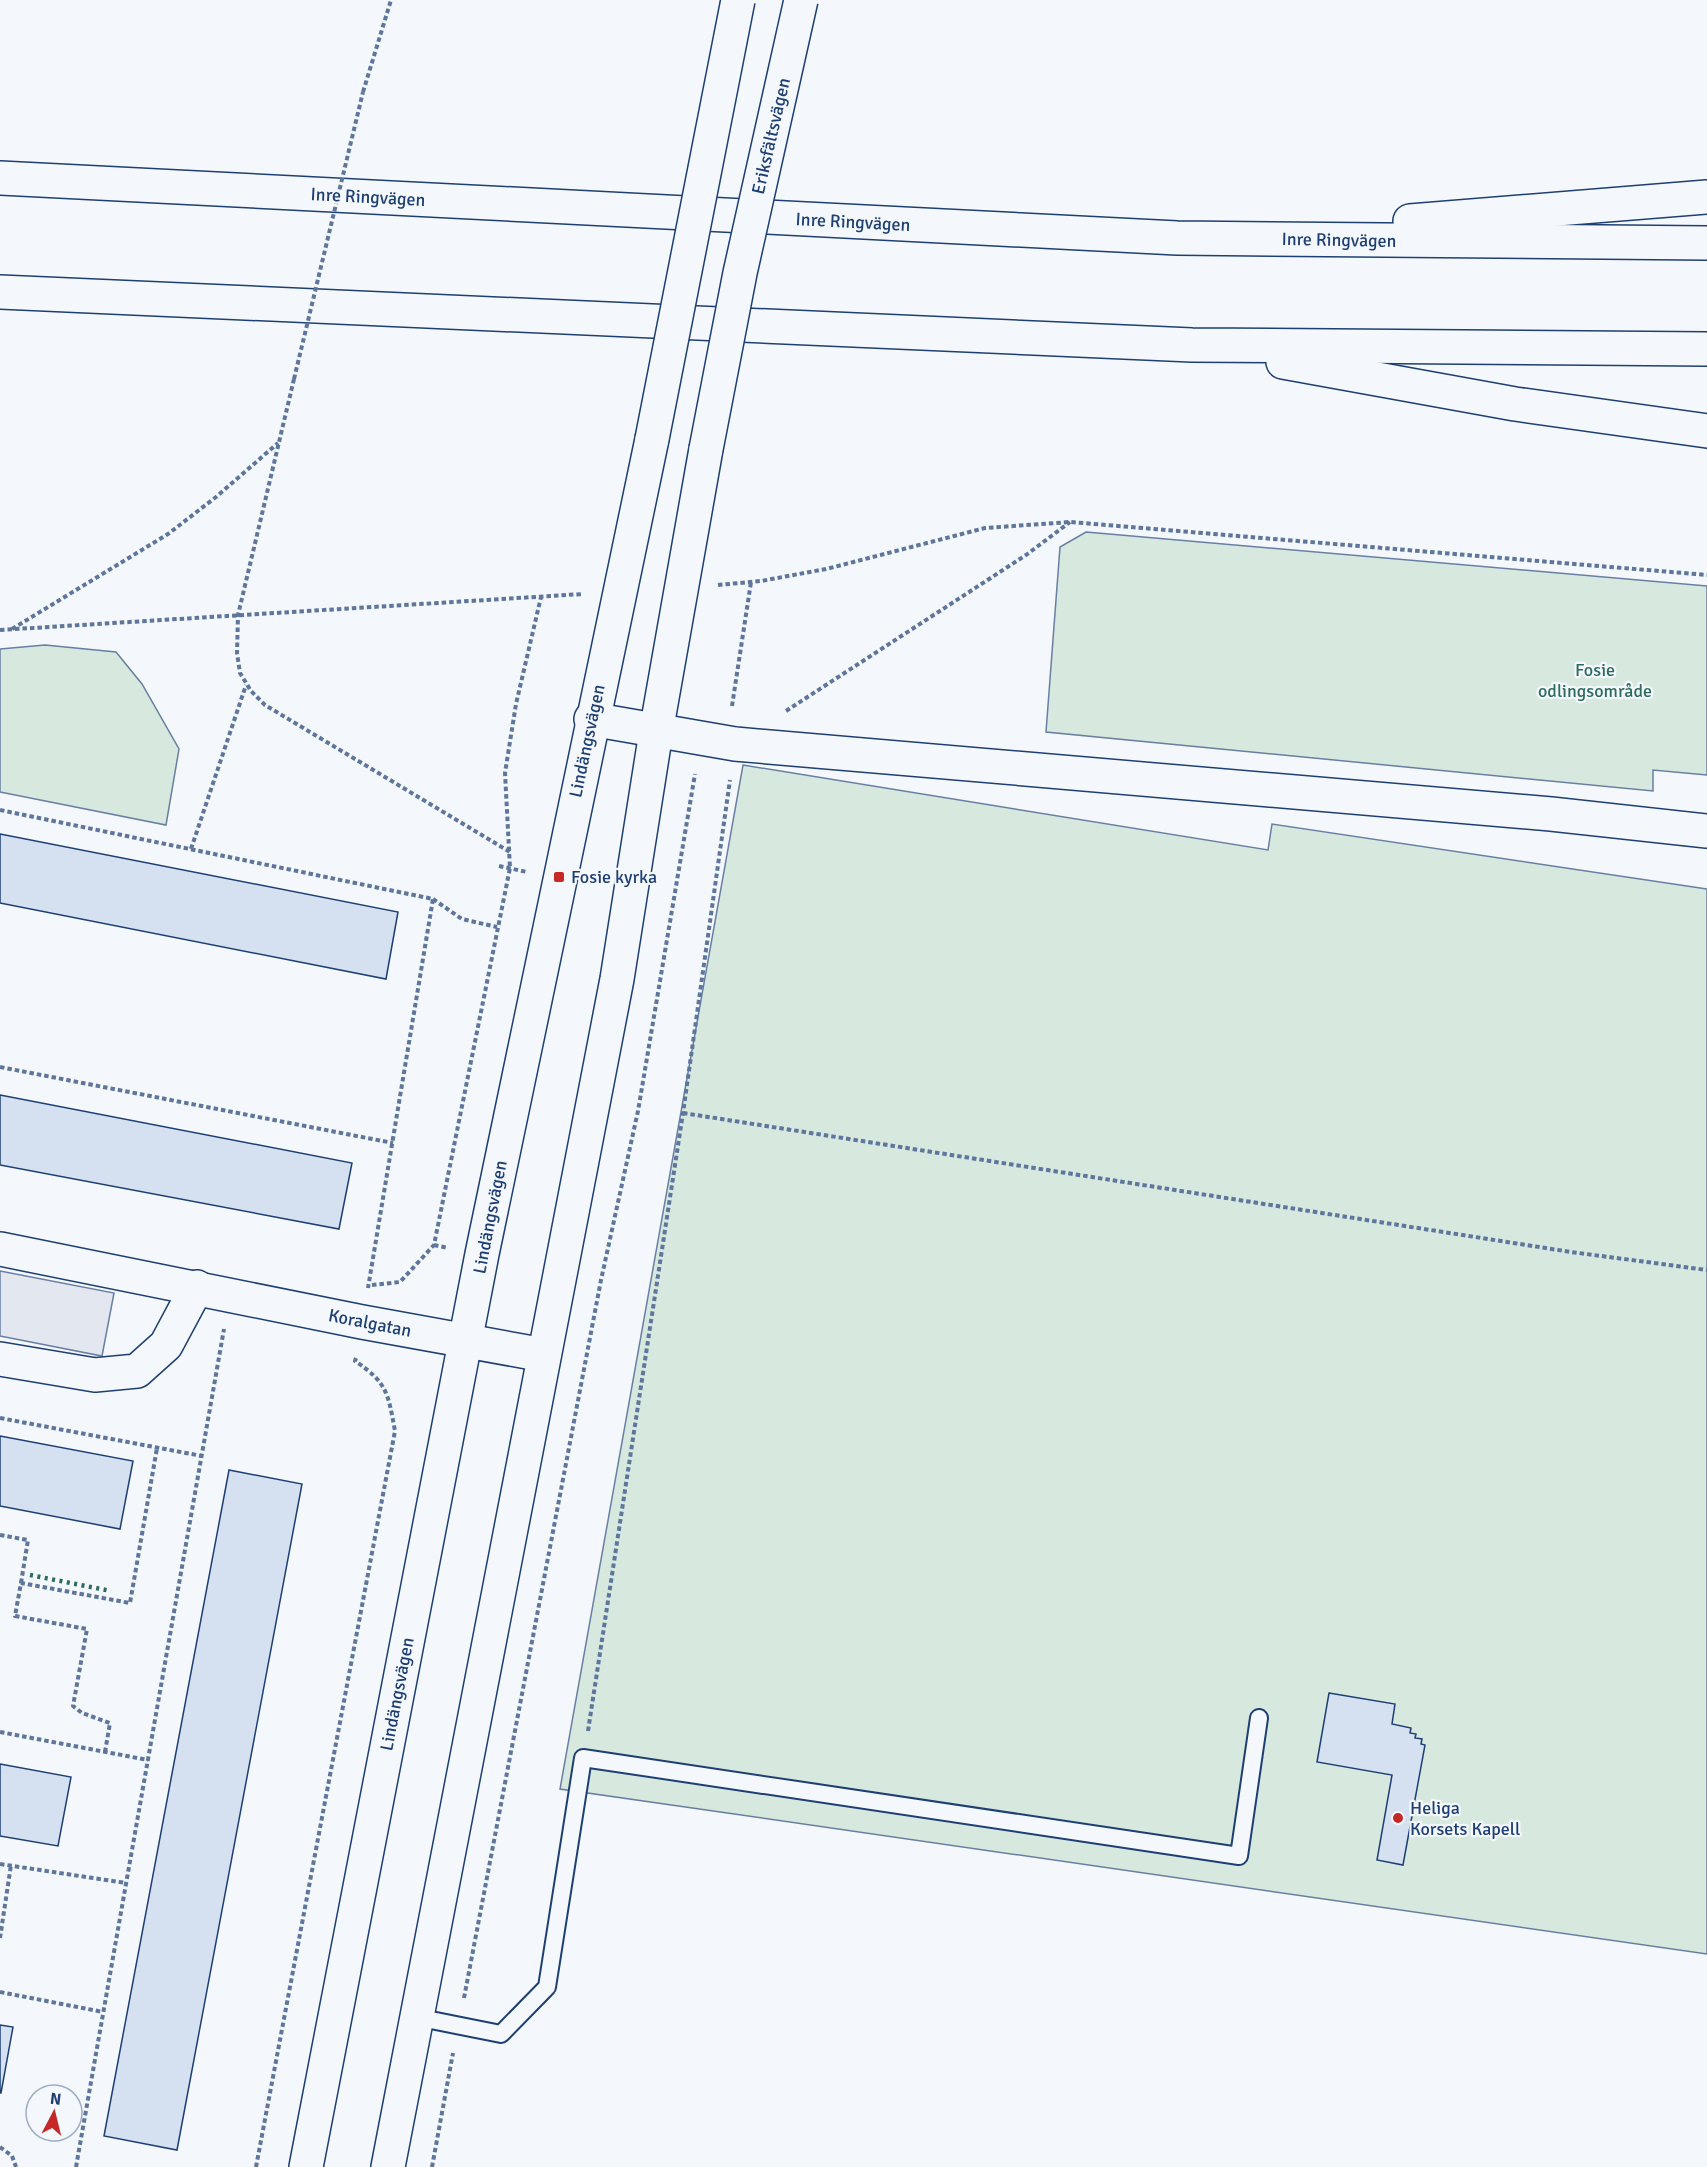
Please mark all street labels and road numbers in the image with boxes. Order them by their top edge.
street label: Eriksfältsvägen [747,76,795,196]
street label: Inre Ringvägen [310,183,426,211]
street label: Inre Ringvägen [795,208,911,236]
street label: Inre Ringvägen [1281,228,1397,252]
street label: Lindängsvägen [564,682,610,800]
street label: Lindängsvägen [468,1158,512,1276]
street label: Koralgatan [327,1304,413,1342]
street label: Lindängsvägen [375,1635,419,1753]

